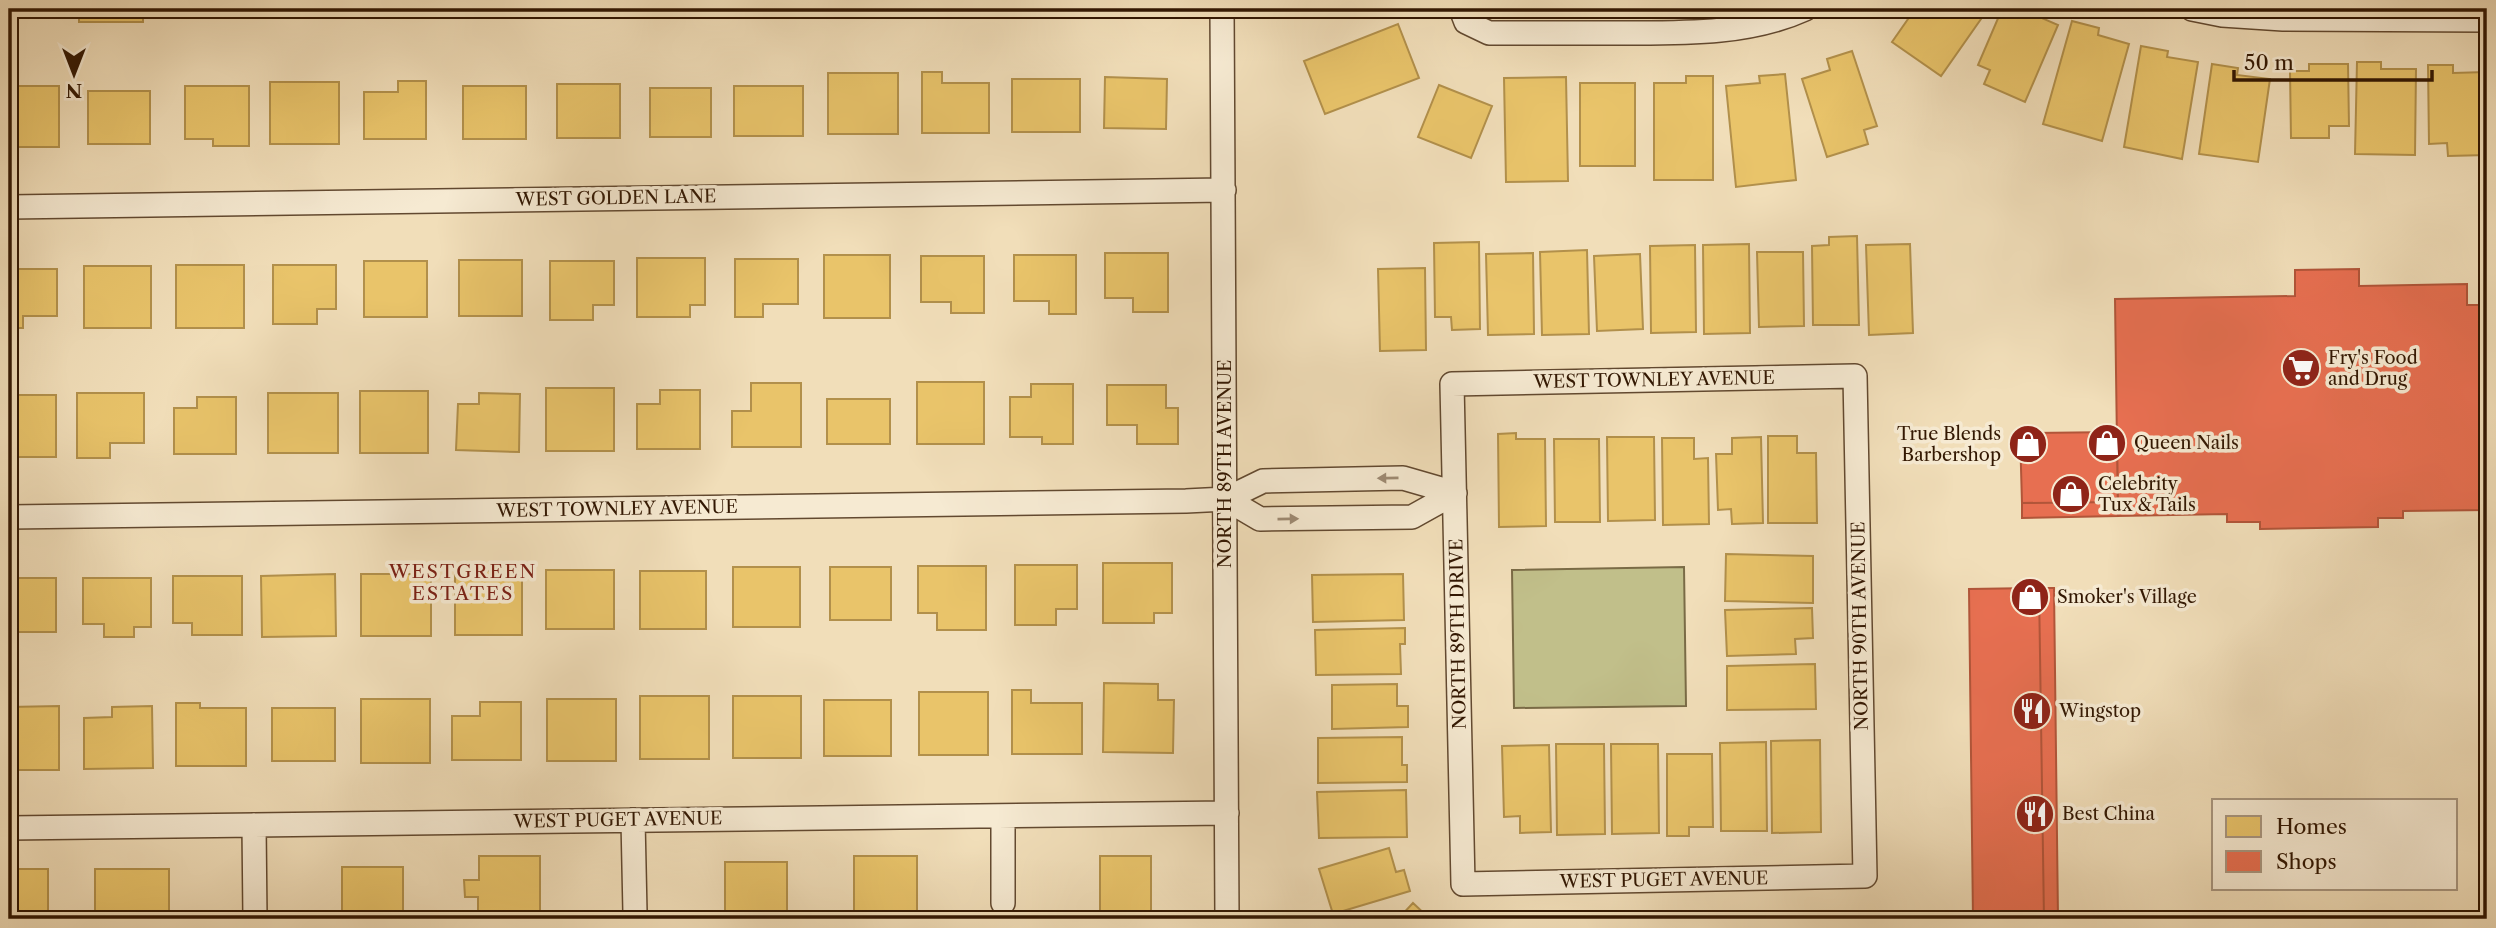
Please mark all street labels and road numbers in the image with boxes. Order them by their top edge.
street label: WEST GOLDEN LANE [515,185,716,211]
street label: NORTH 89TH AVENUE [1214,360,1236,568]
street label: WEST TOWNLEY AVENUE [1532,367,1775,393]
street label: WEST TOWNLEY AVENUE [495,496,738,522]
street label: NORTH 90TH AVENUE [1847,521,1873,731]
street label: NORTH 89TH DRIVE [1445,539,1471,729]
street label: WEST PUGET AVENUE [512,807,723,833]
street label: WEST PUGET AVENUE [1558,867,1769,893]

